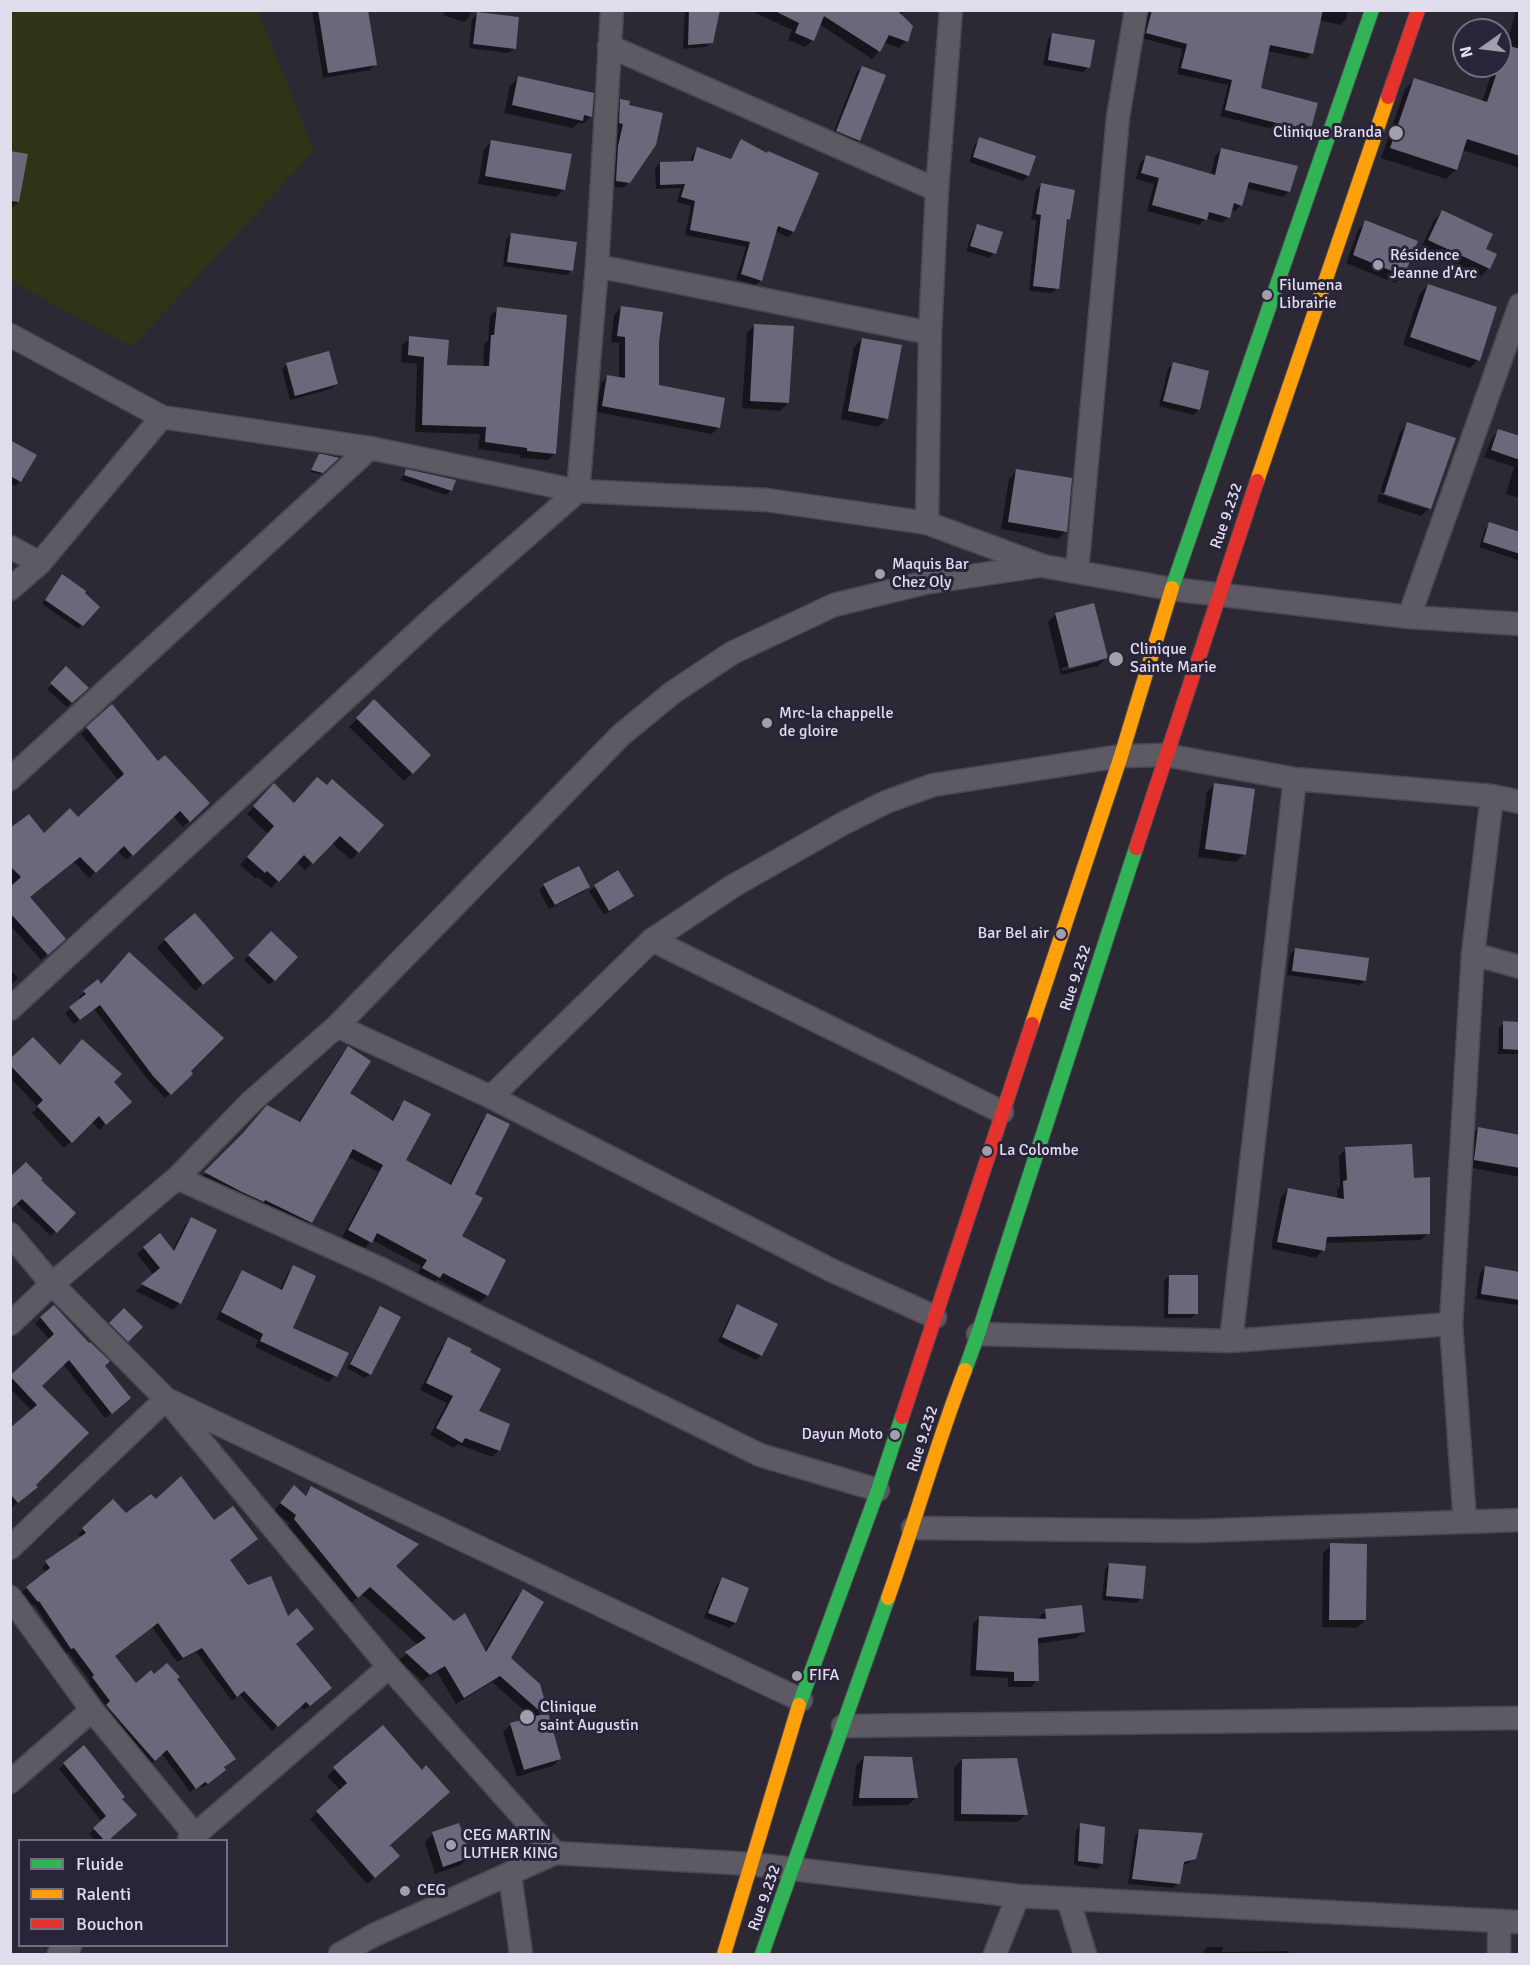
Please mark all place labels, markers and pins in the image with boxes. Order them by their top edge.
place label: Clinique Branda [1273,123,1382,143]
marker: Clinique Branda [1387,124,1405,142]
place label: Résidence Jeanne d'Arc [1390,246,1477,284]
marker: Résidence Jeanne d'Arc [1371,258,1385,272]
place label: Filumena Librairie [1279,276,1343,314]
marker: Filumena Librairie [1260,288,1274,302]
place label: Maquis Bar Chez Oly [892,555,969,593]
marker: Maquis Bar Chez Oly [873,567,887,581]
place label: Clinique Sainte Marie [1130,640,1217,678]
marker: Clinique Sainte Marie [1107,650,1125,668]
place label: Mrc-la chappelle de gloire [779,704,893,742]
marker: Mrc-la chappelle de gloire [760,716,774,730]
place label: Bar Bel air [978,924,1049,944]
marker: Bar Bel air [1054,927,1068,941]
place label: La Colombe [999,1141,1079,1161]
marker: La Colombe [980,1144,994,1158]
place label: Dayun Moto [802,1425,883,1445]
marker: Dayun Moto [888,1428,902,1442]
place label: FIFA [809,1666,839,1686]
marker: FIFA [790,1669,804,1683]
place label: Clinique saint Augustin [540,1698,639,1736]
marker: Clinique saint Augustin [518,1708,536,1726]
place label: CEG MARTIN LUTHER KING [463,1826,558,1864]
marker: CEG MARTIN LUTHER KING [444,1838,458,1852]
place label: CEG [417,1881,446,1901]
marker: CEG [398,1884,412,1898]

